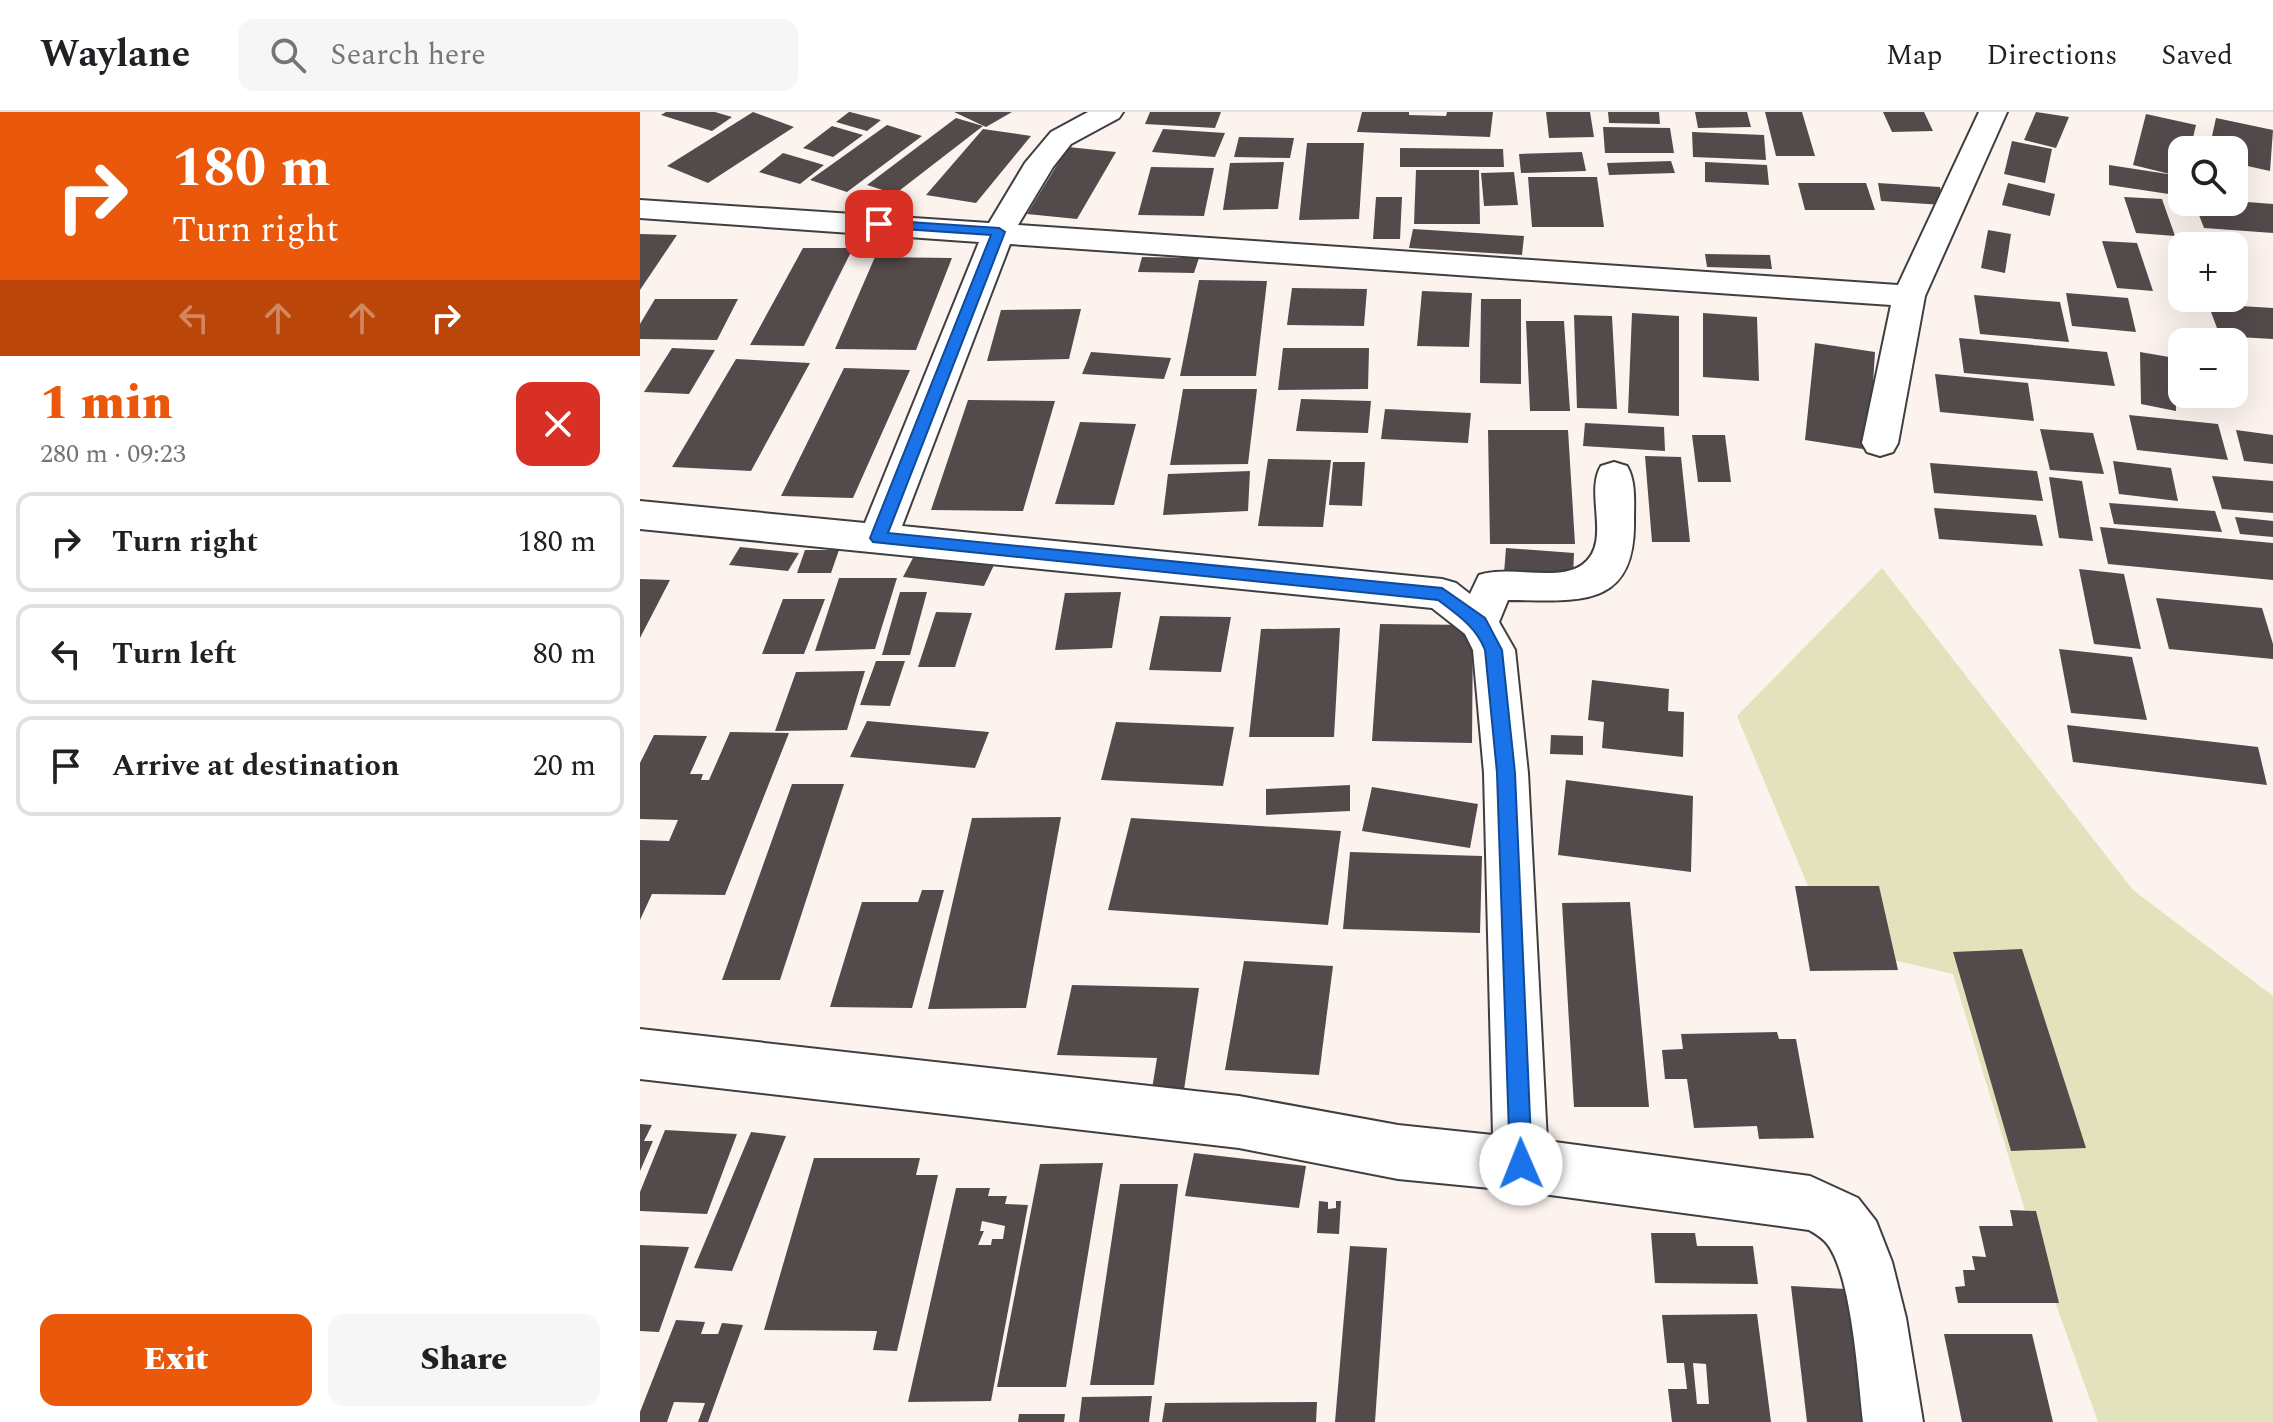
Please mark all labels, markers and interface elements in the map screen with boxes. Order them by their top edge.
search box [238,19,798,91]
text: Waylane [40,26,190,84]
text: Search here [330,32,486,78]
icon: search [266,33,310,77]
text: Map [1886,34,1943,77]
text: Directions [1987,34,2117,77]
text: Saved [2161,34,2233,77]
text: 180 m [172,126,331,211]
map controls [2168,136,2248,408]
button: search [2168,136,2248,216]
icon: right [40,144,144,248]
pin [845,190,913,258]
icon: arrive [857,202,901,246]
text: Turn right [172,203,339,258]
button: + [2168,232,2248,312]
icon: left [172,296,216,340]
icon: ahead [256,296,300,340]
icon: ahead [340,296,384,340]
icon: right [424,296,468,340]
button: − [2168,328,2248,408]
text: 1 min [40,367,173,440]
button: close [516,382,600,466]
text: 280 m · 09:23 [40,434,186,474]
text: Turn right [112,519,258,565]
text: 180 m [518,519,596,565]
icon: right [44,520,88,564]
text: Turn left [112,631,237,677]
text: 80 m [533,631,596,677]
icon: left [44,632,88,676]
text: Arrive at destination [112,743,399,789]
text: 20 m [533,743,596,789]
icon: arrive [44,744,88,788]
position arrow [1479,1122,1563,1206]
button: Exit [40,1314,312,1406]
button: Share [328,1314,600,1406]

